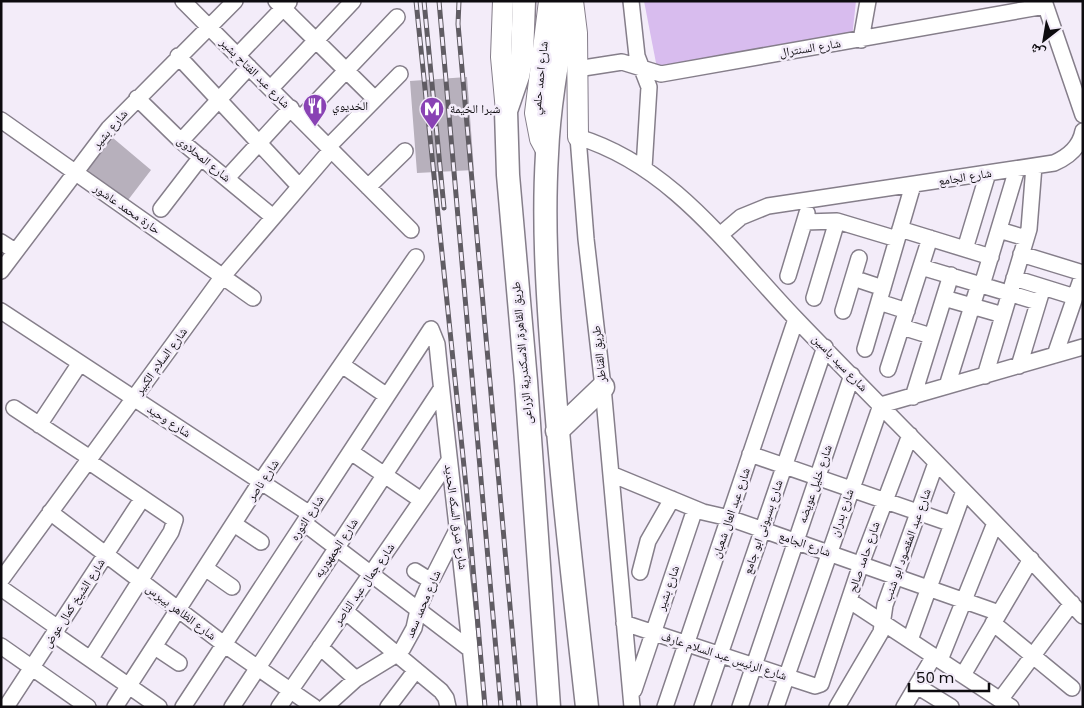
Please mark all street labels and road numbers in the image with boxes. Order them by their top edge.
street label: شارع عبد الفتاح بشير [216,33,294,112]
street label: شارع السنترال [778,34,842,61]
street label: شارع احمد حلمي [527,40,554,116]
street label: شارع بشير [87,105,131,153]
street label: شارع المحلاوى [174,132,235,186]
street label: شارع الجامع [937,164,993,189]
street label: حارة محمد عاشور [90,179,164,238]
street label: طريق القاهرة, الاسكندرية الزراعى [507,281,536,425]
street label: شارع السلام الكبير [130,324,191,399]
street label: طريق القناطر [587,325,610,384]
street label: شارع سيد ياسين [809,330,872,395]
street label: شارع وحيد [144,400,195,441]
street label: شارع خليل عويضه [793,442,836,525]
street label: شارع ناصر [242,456,283,505]
street label: شارع شرق السكه الحديد [441,463,472,571]
street label: شارع عبد العال شعبان [707,465,754,560]
street label: شارع بسيونى ابو جامع [738,477,787,576]
street label: شارع عبد المقصود ابو شنب [878,486,935,604]
street label: شارع بدران [825,487,858,539]
street label: شارع الثوره [286,492,328,544]
street label: شارع الجمهوريه [309,514,362,581]
street label: شارع حامد صالح [843,519,884,595]
street label: شارع الجامع [777,527,833,560]
street label: شارع جمال عبد الناصر [328,539,398,629]
street label: شارع الشيخ كمال عوض [38,555,109,651]
street label: شارع بشير [652,563,683,614]
street label: شارع محمد سعد [401,567,444,640]
street label: شارع الظاهر بيبرس [143,579,220,644]
street label: شارع الرئيس عبد السلام عارف [659,627,789,684]

